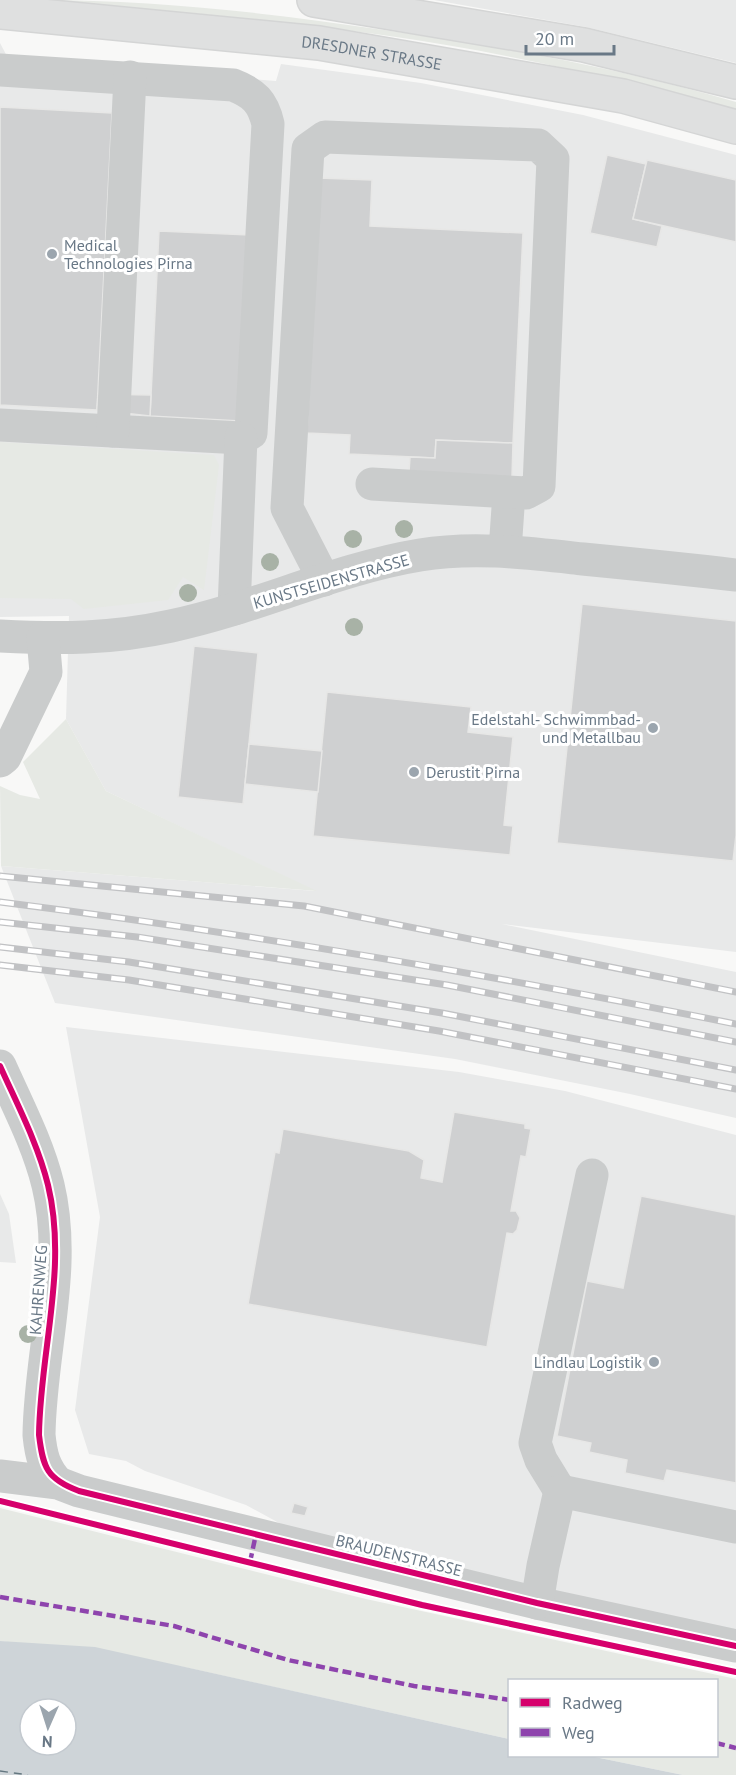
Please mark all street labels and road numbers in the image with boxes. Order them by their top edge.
street label: DRESDNER STRASSE [301,31,443,74]
street label: KUNSTSEIDENSTRASSE [251,549,411,613]
street label: KAHRENWEG [25,1244,51,1336]
street label: BRAUDENSTRASSE [334,1530,464,1580]

